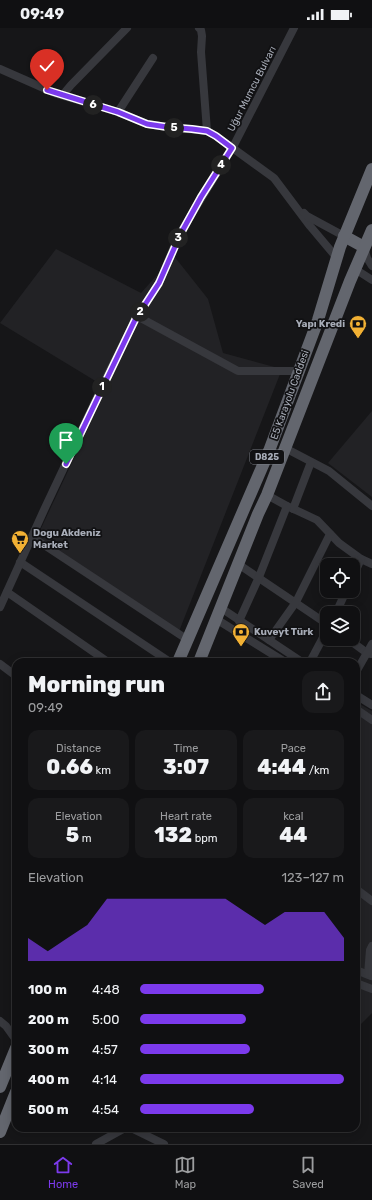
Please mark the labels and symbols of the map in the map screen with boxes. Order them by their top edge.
street label: Uğur Mumcu Bulvarı [225,44,279,134]
pin [30,49,64,90]
pin: 6 [83,95,103,115]
pin: 5 [164,118,184,138]
pin: 4 [211,155,231,175]
pin: 3 [168,228,188,248]
pin: 2 [130,302,150,322]
bank icon: Yapı Kredi [348,314,368,339]
place label: Yapı Kredi [296,318,345,330]
street label: E5 Karayolu Caddesi [268,349,312,441]
pin: 1 [92,377,112,397]
pin [49,423,83,464]
road number: D825 [250,450,284,464]
place label: Dogu Akdeniz Market [33,527,101,551]
supermarket icon: Dogu Akdeniz Market [10,529,30,554]
bank icon: Kuveyt Türk [231,622,251,647]
place label: Kuveyt Türk [254,626,314,638]

